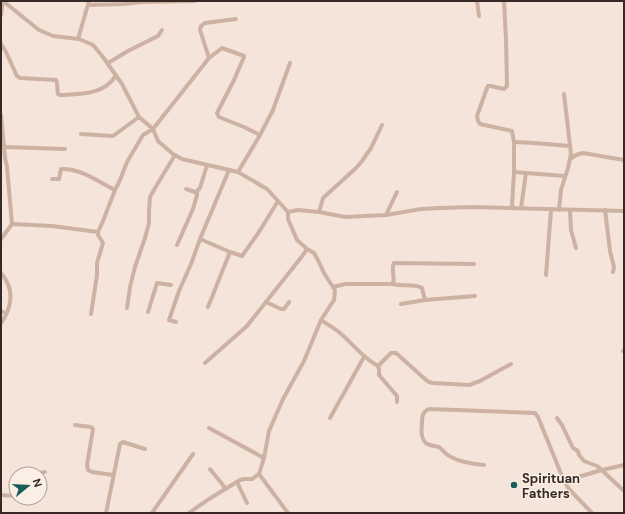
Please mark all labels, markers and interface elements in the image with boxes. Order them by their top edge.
north arrow [8,466,48,506]
place label: Spirituan Fathers [522,470,580,502]
text: N [30,477,45,489]
marker: Spirituan Fathers [509,480,519,490]

